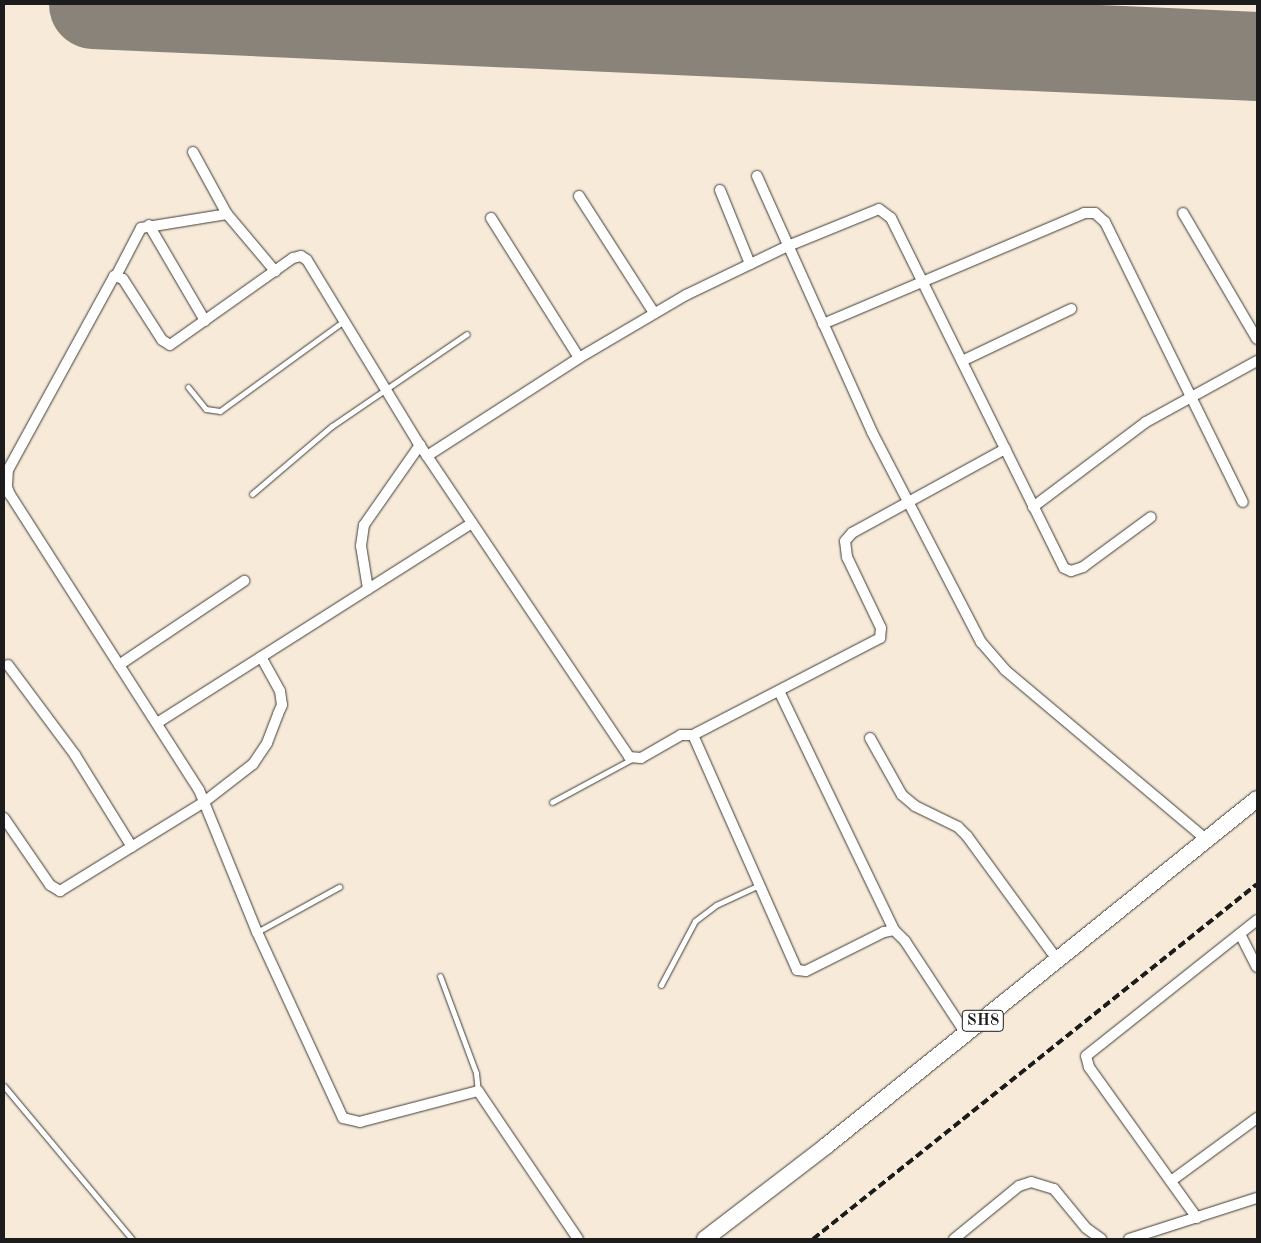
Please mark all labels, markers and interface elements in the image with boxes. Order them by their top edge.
road number: SH8 [962,1008,1004,1034]

